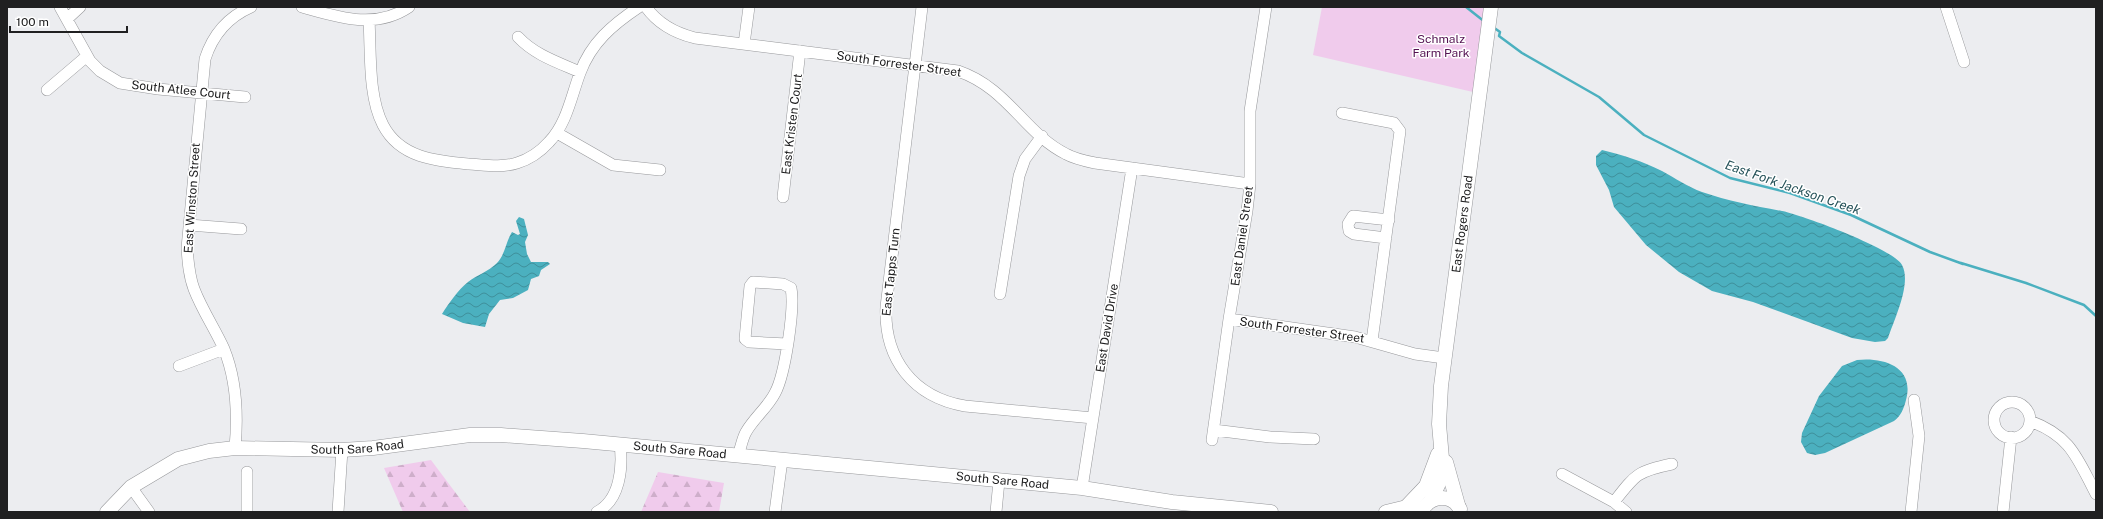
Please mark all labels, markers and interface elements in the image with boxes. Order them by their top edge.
scale bar [10,8,127,34]
text: 100 m [16,15,49,29]
park label: Schmalz Farm Park [1412,32,1470,60]
street label: South Forrester Street [836,48,963,80]
street label: East Kristen Court [779,72,805,175]
street label: South Atlee Court [131,78,232,102]
street label: East Winston Street [181,142,203,254]
water label: East Fork Jackson Creek [1723,157,1862,218]
street label: East Rogers Road [1449,174,1476,274]
street label: East Daniel Street [1228,185,1256,287]
street label: East Tapps Turn [879,227,903,317]
street label: East David Drive [1093,282,1121,374]
street label: South Forrester Street [1239,314,1366,346]
street label: South Sare Road [310,437,405,457]
street label: South Sare Road [633,439,727,461]
street label: South Sare Road [955,469,1050,492]

